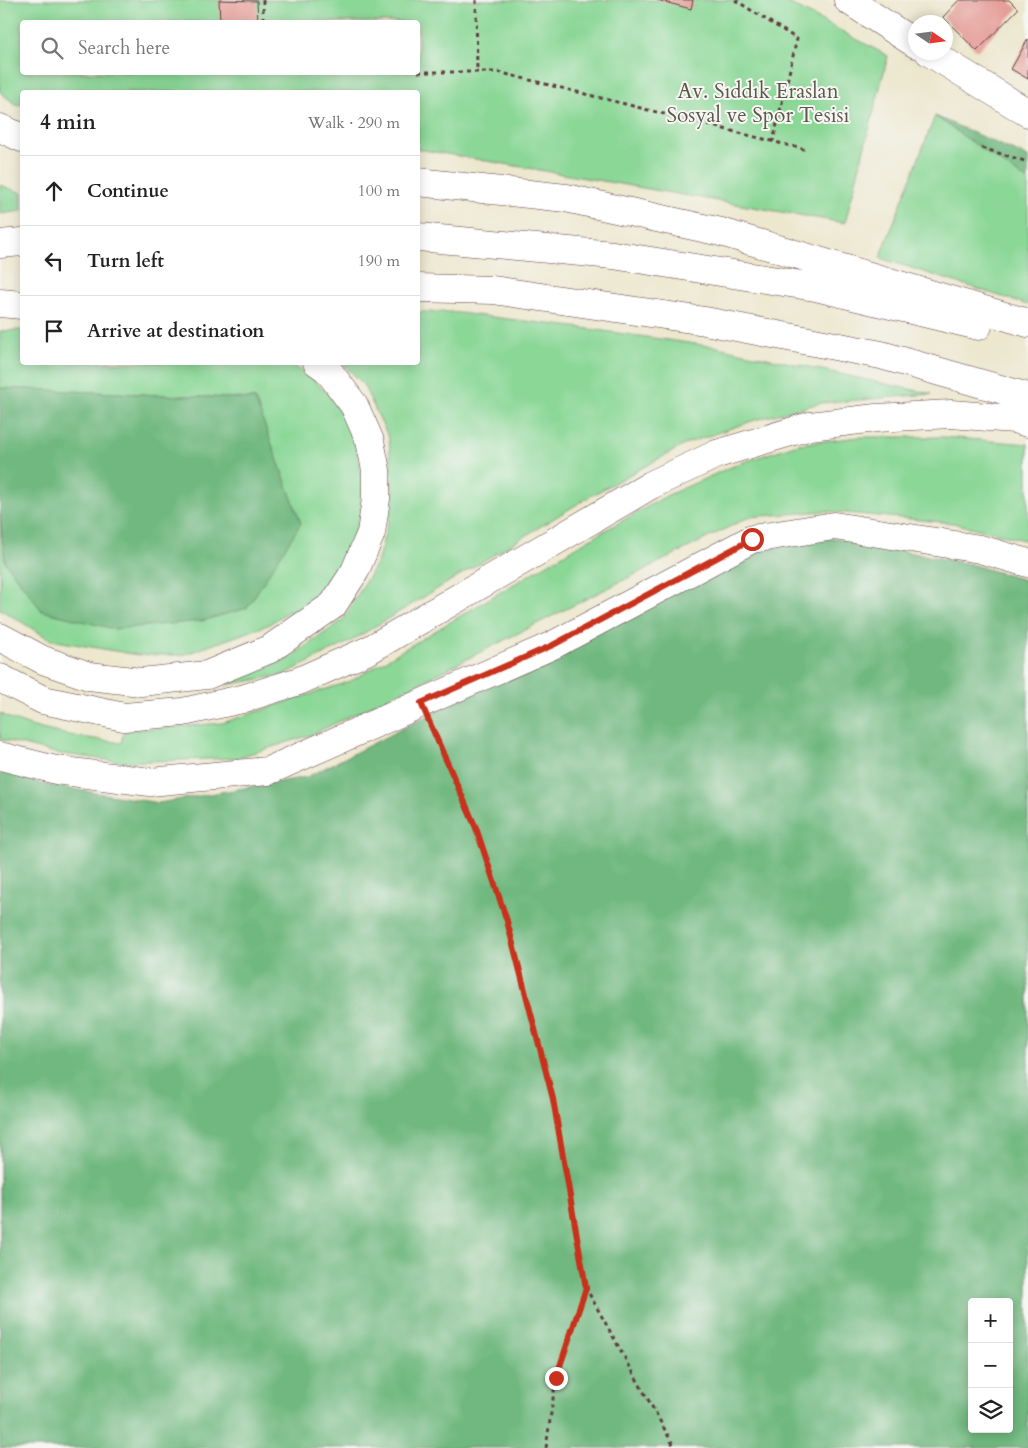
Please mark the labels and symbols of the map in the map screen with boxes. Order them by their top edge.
north arrow [908,15,953,60]
park label: Av. Sıddık Eraslan Sosyal ve Spor Tesisi [667,77,850,130]
route start [741,528,764,551]
route end [545,1367,568,1390]

